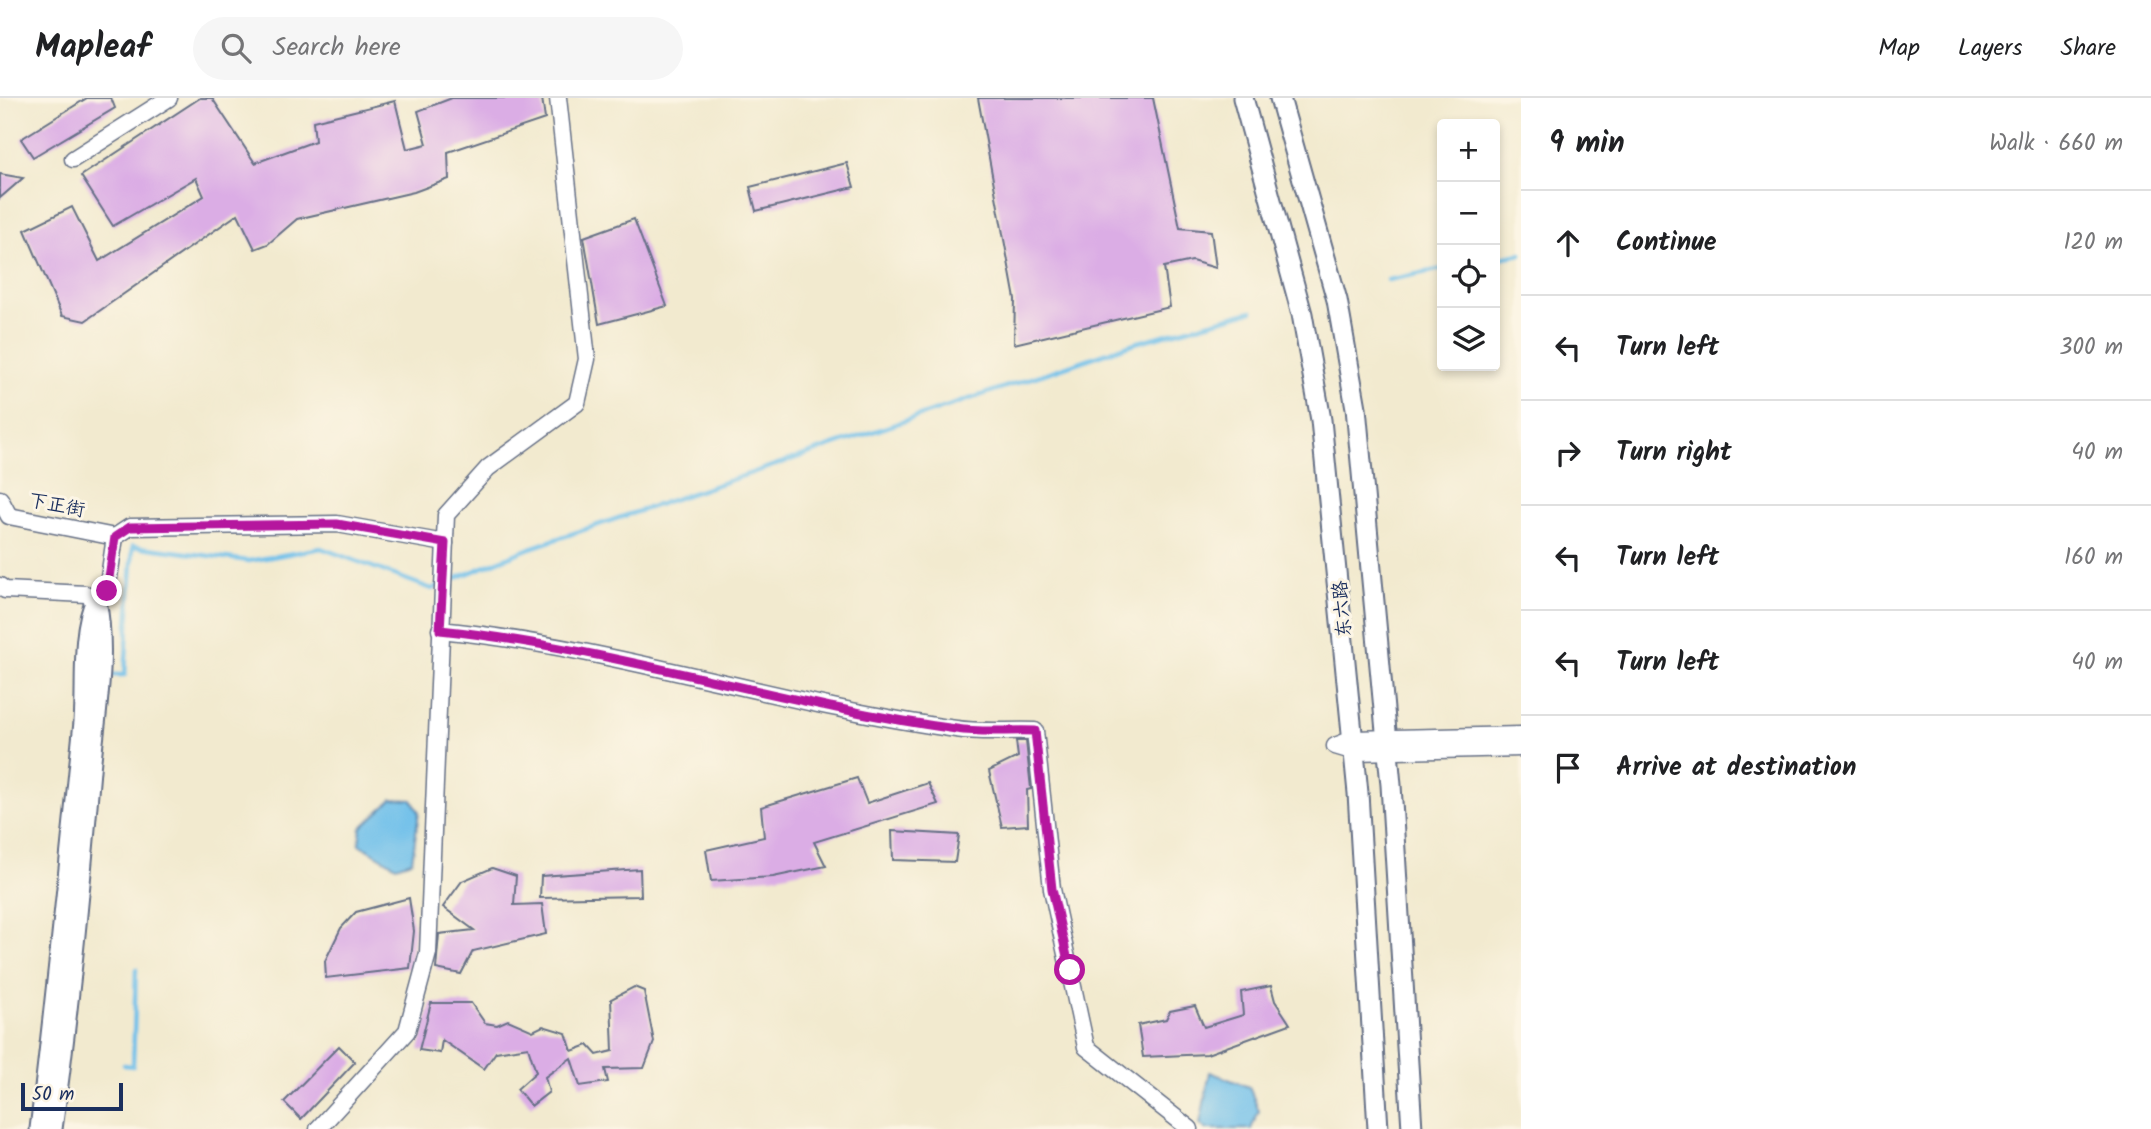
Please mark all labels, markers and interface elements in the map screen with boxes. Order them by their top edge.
search box [193,17,683,80]
text: Mapleaf [35,22,151,75]
text: Search here [273,27,401,69]
icon: search [217,29,255,67]
text: Map [1878,29,1920,68]
text: Layers [1958,29,2022,68]
text: Share [2060,29,2116,68]
map controls [1437,119,1500,371]
button: + [1437,119,1500,182]
text: 9 min [1549,120,1625,168]
text: Walk · 660 m [1989,126,2123,162]
button: − [1437,182,1500,245]
text: Continue [1616,222,1717,264]
icon: ahead [1549,224,1587,262]
text: 120 m [2063,225,2123,261]
button: locate [1437,245,1500,308]
button: layers [1437,308,1500,371]
text: Turn left [1616,327,1719,369]
icon: left [1549,329,1587,367]
text: 300 m [2059,330,2123,366]
text: Turn right [1616,432,1732,474]
icon: right [1549,434,1587,472]
text: 40 m [2071,435,2123,471]
street label: 下正街 [26,486,87,526]
text: Turn left [1616,537,1719,579]
icon: left [1549,539,1587,577]
text: 160 m [2064,540,2123,576]
route end [91,575,122,606]
street label: 东六路 [1326,579,1360,639]
text: Turn left [1616,642,1719,684]
icon: left [1549,644,1587,682]
text: 40 m [2071,645,2123,681]
text: Arrive at destination [1616,747,1856,789]
icon: arrive [1549,749,1587,787]
route start [1054,954,1085,985]
scale bar [21,1080,122,1112]
text: 50 m [32,1080,74,1110]

